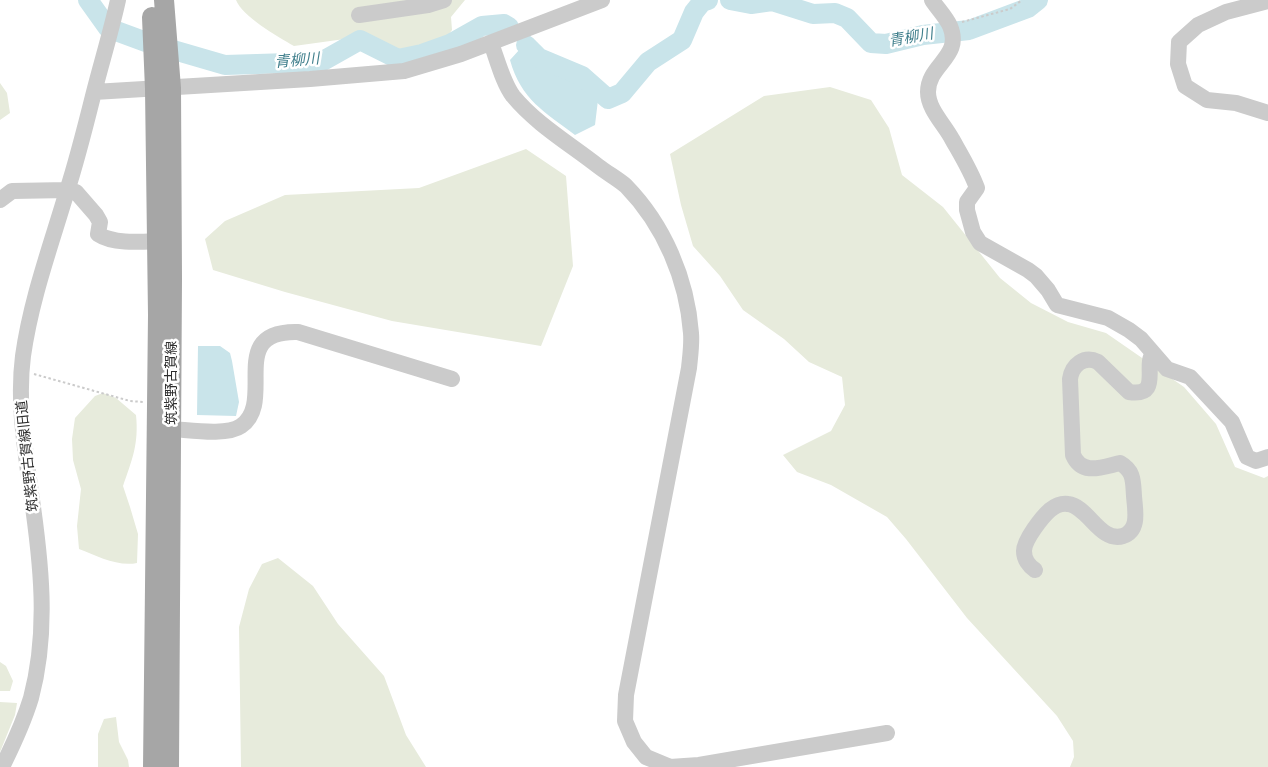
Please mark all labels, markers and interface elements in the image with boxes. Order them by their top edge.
water label: 青柳川 [887,25,935,51]
water label: 青柳川 [274,50,320,72]
street label: 筑紫野古賀線 [164,341,180,425]
street label: 筑紫野古賀線旧道 [14,399,42,513]

